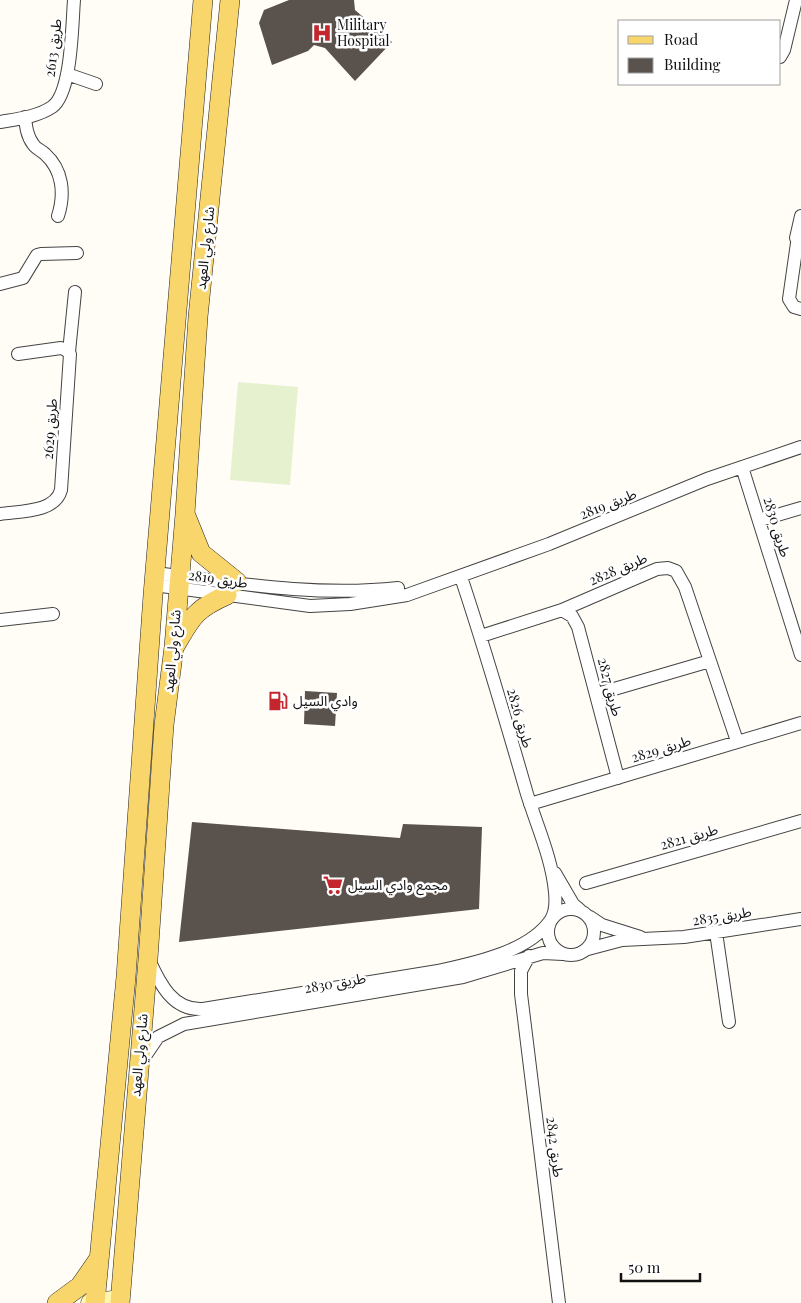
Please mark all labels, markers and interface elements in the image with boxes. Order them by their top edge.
place label: Military Hospital [337,15,389,50]
street label: طريق 2613 [39,18,67,78]
legend [618,20,781,85]
hospital icon: Military Hospital [311,22,333,44]
text: Road [664,29,698,49]
text: Building [664,54,721,74]
street label: شارع ولي العهد [191,206,221,291]
street label: طريق 2629 [38,398,62,460]
street label: طريق 2819 [576,484,640,524]
street label: طريق 2830 [758,494,796,560]
street label: طريق 2828 [586,548,650,590]
street label: طريق 2819 [187,565,249,593]
street label: شارع ولي العهد [158,609,187,693]
street label: طريق 2827 [593,655,627,719]
street label: طريق 2826 [502,686,538,750]
fuel station icon: وادي السيل [267,690,289,712]
place label: وادي السيل [293,691,358,712]
street label: طريق 2829 [629,730,693,768]
street label: طريق 2821 [658,819,720,855]
supermarket icon: مجمع وادي السيل [322,874,344,896]
place label: مجمع وادي السيل [348,875,448,896]
street label: طريق 2835 [691,901,753,931]
street label: طريق 2830 [303,968,367,998]
street label: شارع ولي العهد [125,1013,154,1097]
street label: طريق 2842 [541,1115,569,1179]
scale bar [621,1250,700,1282]
text: 50 m [628,1257,661,1277]

